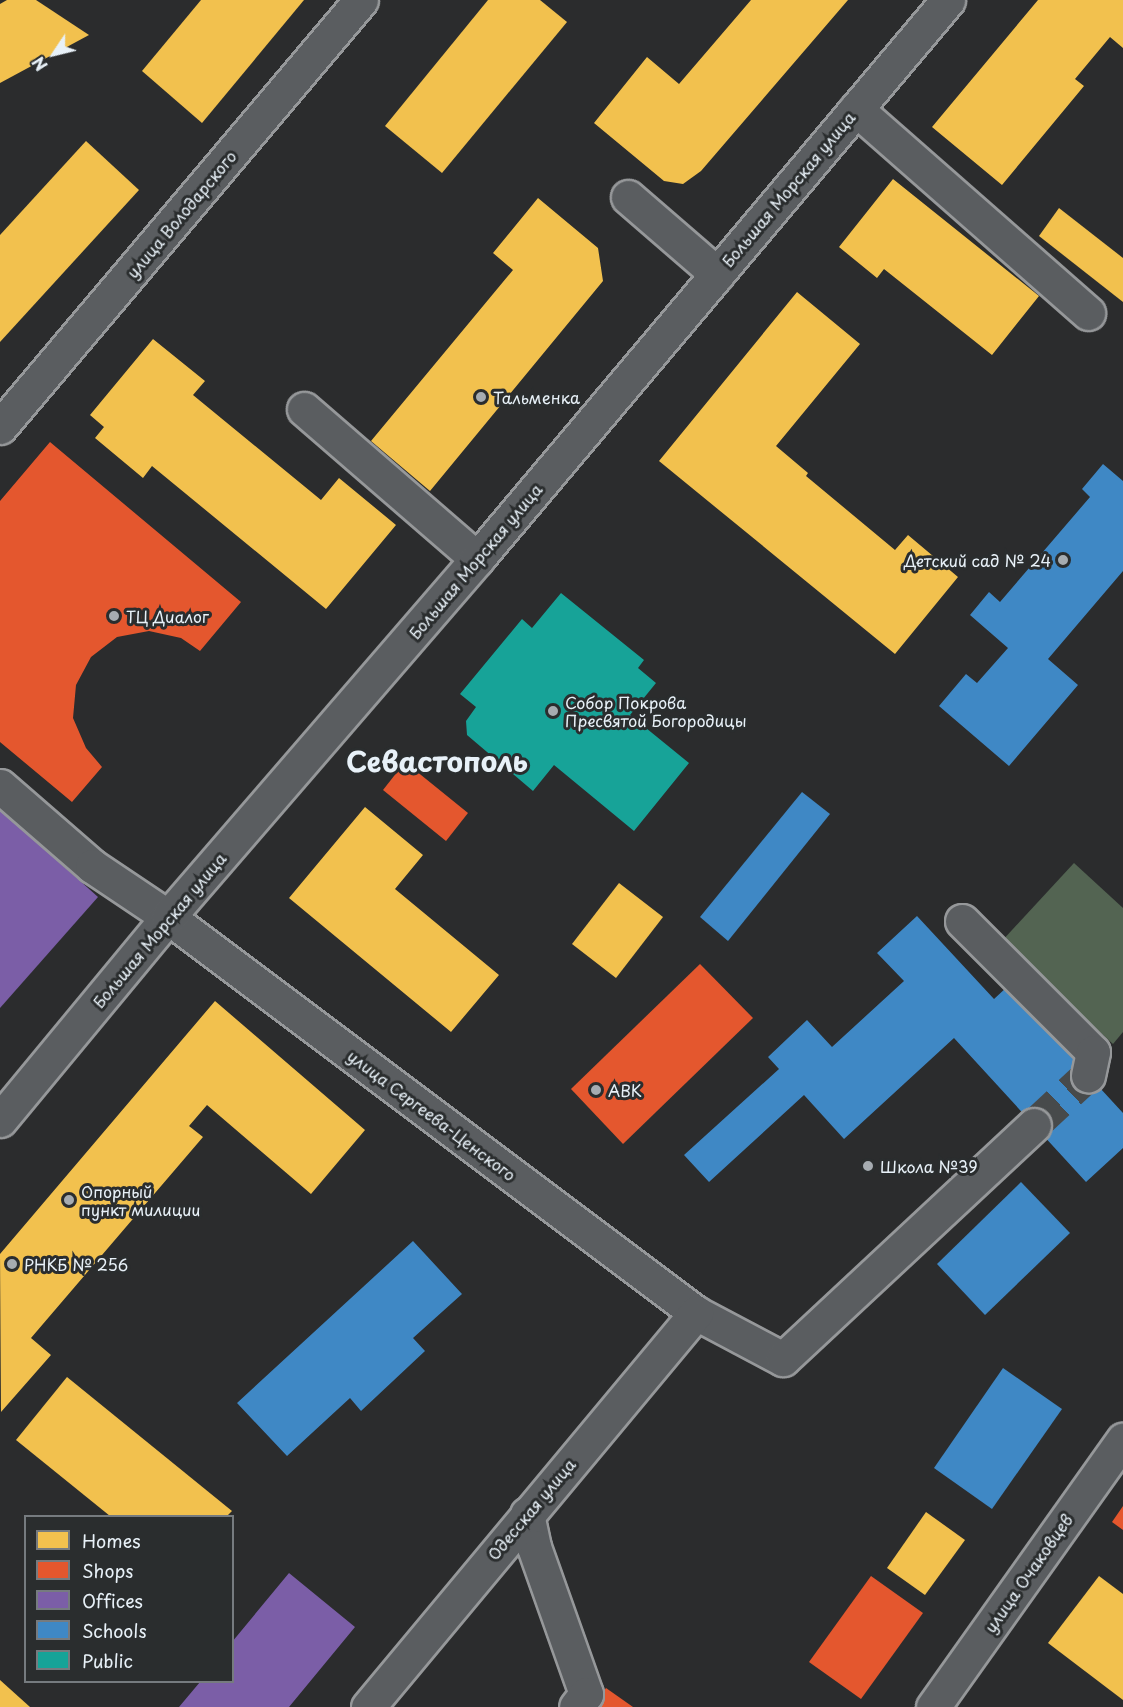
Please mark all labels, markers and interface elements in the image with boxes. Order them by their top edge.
north arrow [24,24,84,84]
text: N [26,52,53,76]
street label: Большая Морская улица [717,107,859,271]
street label: улица Володарского [122,146,240,282]
place label: Тальменка [493,387,580,407]
marker: Тальменка [474,390,488,404]
street label: Большая Морская улица [404,479,546,643]
place label: Детский сад № 24 [903,550,1051,570]
marker: Детский сад № 24 [1056,553,1070,567]
place label: ТЦ Диалог [126,606,211,626]
marker: ТЦ Диалог [107,609,121,623]
place label: Собор Покрова Пресвятой Богородицы [565,692,747,730]
marker: Собор Покрова Пресвятой Богородицы [546,704,560,718]
district label: Севастополь [346,744,528,778]
street label: Большая Морская улица [88,848,230,1012]
street label: улица Сергеева-Ценского [344,1045,520,1185]
place label: АВК [608,1080,642,1100]
marker: АВК [589,1083,603,1097]
place label: Школа №39 [880,1156,978,1176]
marker: Школа №39 [861,1159,875,1173]
place label: Опорный пункт милиции [81,1181,201,1219]
marker: Опорный пункт милиции [62,1193,76,1207]
place label: РНКБ № 256 [24,1254,129,1274]
marker: РНКБ № 256 [5,1257,19,1271]
street label: Одесская улица [483,1454,579,1564]
street label: улица Очаковцев [980,1510,1076,1636]
legend [24,1515,234,1683]
text: Homes [82,1527,140,1554]
text: Shops [82,1557,133,1584]
text: Offices [82,1587,143,1614]
text: Schools [82,1617,147,1644]
text: Public [82,1647,133,1674]

